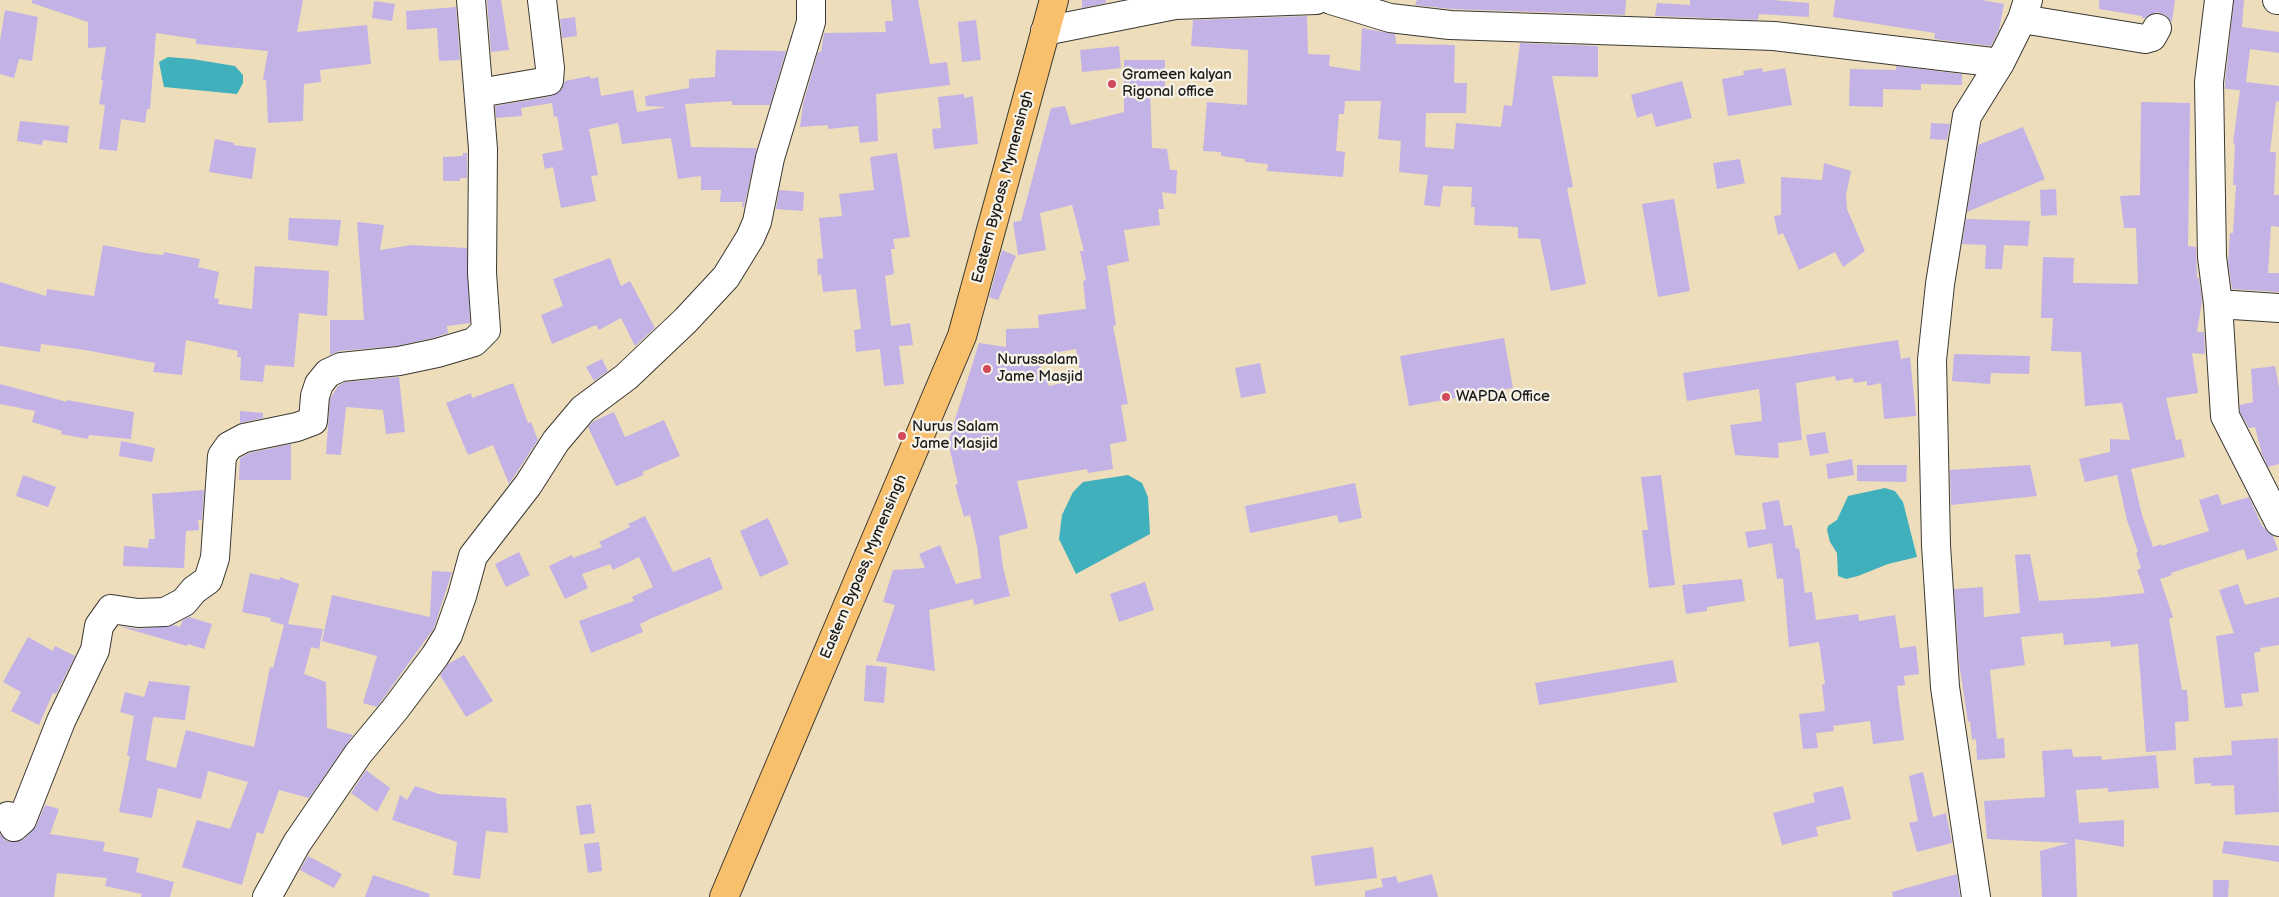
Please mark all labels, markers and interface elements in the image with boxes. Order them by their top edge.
place label: Grameen kalyan Rigonal office [1122,66,1232,101]
marker: Grameen kalyan Rigonal office [1106,78,1118,90]
street label: Eastern Bypass, Mymensingh [969,89,1037,285]
place label: Nurussalam Jame Masjid [997,351,1083,386]
marker: Nurussalam Jame Masjid [981,363,993,375]
place label: WAPDA Office [1456,388,1550,406]
marker: WAPDA Office [1440,391,1452,403]
place label: Nurus Salam Jame Masjid [912,418,999,453]
marker: Nurus Salam Jame Masjid [896,430,908,442]
street label: Eastern Bypass, Mymensingh [817,472,911,662]

